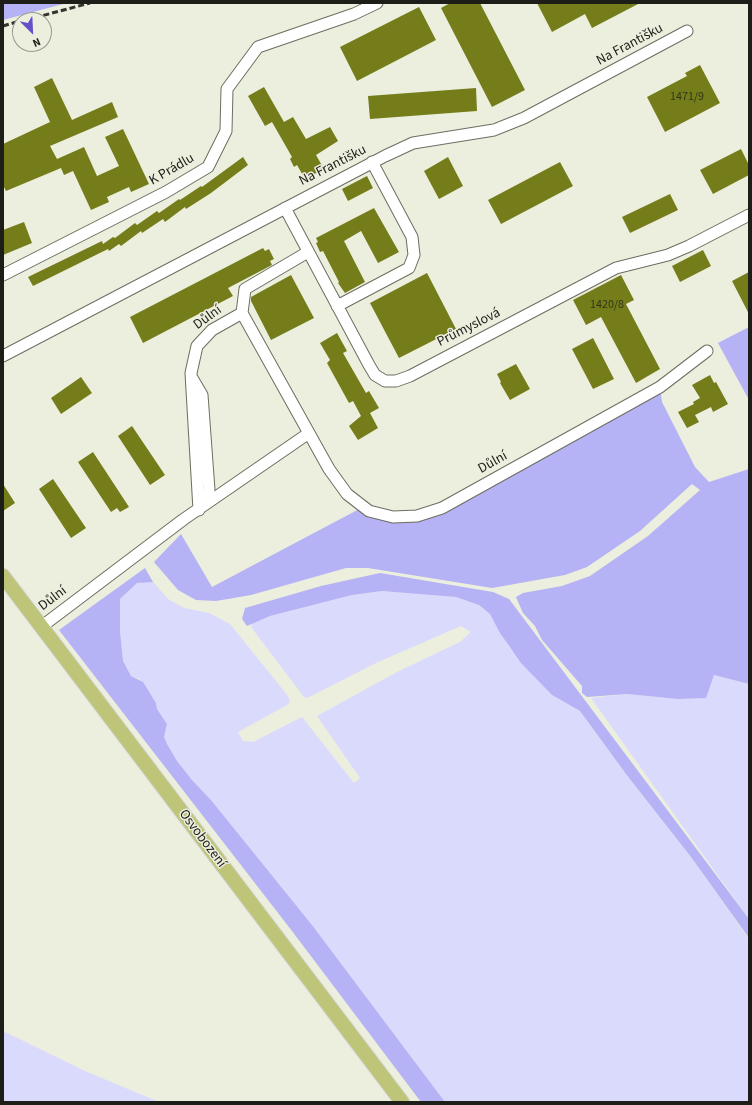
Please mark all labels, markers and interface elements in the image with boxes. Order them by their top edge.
north arrow [12,12,52,52]
street label: Na Františku [594,20,666,70]
text: N [30,34,43,51]
house number: 1471/9 [670,90,704,104]
street label: Na Františku [297,142,369,190]
street label: K Prádlu [146,150,198,190]
house number: 1420/8 [590,298,624,312]
street label: Důlní [191,302,225,334]
street label: Průmyslová [435,305,503,351]
street label: Důlní [475,448,511,478]
street label: Důlní [36,583,70,615]
street label: Osvobození [175,807,229,871]

